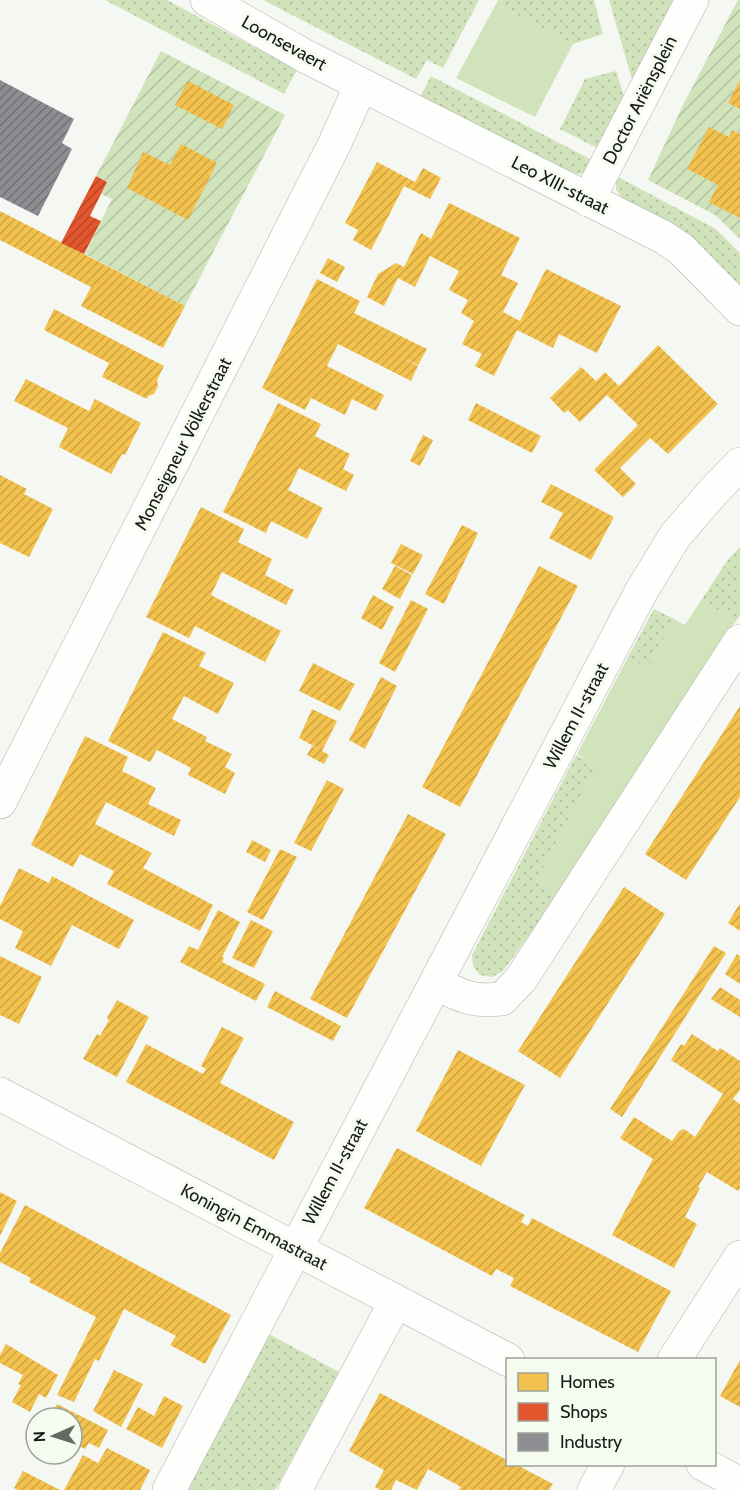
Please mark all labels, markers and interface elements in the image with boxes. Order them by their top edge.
street label: Loonsevaert [238,11,330,75]
street label: Doctor Ariënsplein [598,32,682,168]
street label: Leo XIII-straat [508,151,612,219]
street label: Monseigneur Völkerstraat [130,354,236,534]
street label: Willem II-straat [539,659,613,773]
street label: Willem II-straat [298,1115,372,1229]
street label: Koningin Emmastraat [177,1179,331,1275]
legend [506,1358,716,1466]
text: Homes [560,1371,615,1393]
text: Shops [560,1401,608,1423]
north arrow [24,1406,84,1466]
text: N [30,1431,49,1443]
text: Industry [560,1431,622,1453]

